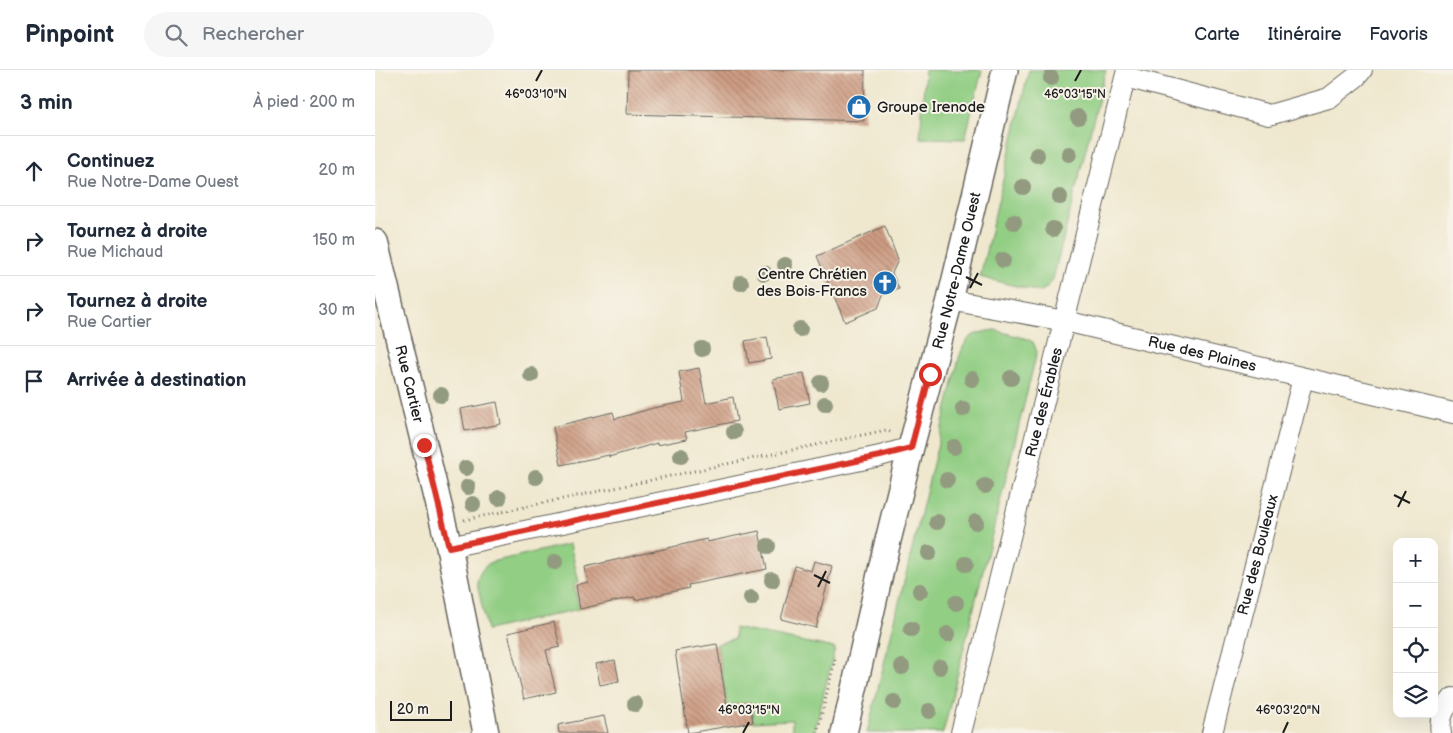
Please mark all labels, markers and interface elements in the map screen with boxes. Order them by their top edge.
search box [144,12,494,57]
text: Pinpoint [25,20,114,49]
icon: search [162,21,190,49]
text: Rechercher [202,23,304,46]
text: Carte [1194,24,1240,45]
text: Itinéraire [1268,24,1341,45]
text: Favoris [1369,24,1428,45]
text: 46°03'10"N [505,87,567,102]
text: 46°03'15"N [1044,87,1106,102]
text: 3 min [20,90,73,115]
text: À pied · 200 m [253,93,355,112]
shop icon: Groupe Irenode [846,94,872,120]
place label: Groupe Irenode [877,98,985,117]
text: Continuez [67,150,154,173]
icon: ahead [20,157,48,185]
text: 20 m [319,161,355,180]
text: Rue Notre-Dame Ouest [67,173,239,192]
street label: Rue Notre-Dame Ouest [928,190,986,351]
text: Tournez à droite [67,220,208,243]
icon: right [20,227,48,255]
text: 150 m [313,231,355,250]
text: Rue Michaud [67,243,163,262]
place label: Centre Chrétien des Bois-Francs [756,265,868,301]
church icon: Centre Chrétien des Bois-Francs [872,270,898,296]
text: Tournez à droite [67,290,208,313]
icon: right [20,297,48,325]
text: 30 m [318,301,355,320]
text: Rue Cartier [67,313,151,332]
street label: Rue des Plaines [1146,332,1259,376]
street label: Rue Cartier [390,343,428,425]
street label: Rue des Érables [1021,345,1067,459]
route start [919,363,942,386]
icon: arrive [20,367,48,395]
text: Arrivée à destination [67,369,246,392]
route end [413,434,436,457]
street label: Rue des Bouleaux [1234,492,1283,617]
map controls [1393,538,1438,718]
button: + [1393,538,1438,583]
button: − [1393,583,1438,628]
button: locate [1393,628,1438,673]
button: layers [1393,673,1438,718]
scale bar [390,698,453,721]
text: 20 m [397,701,429,718]
text: 46°03'15"N [718,703,780,718]
text: 46°03'20"N [1256,703,1320,718]

